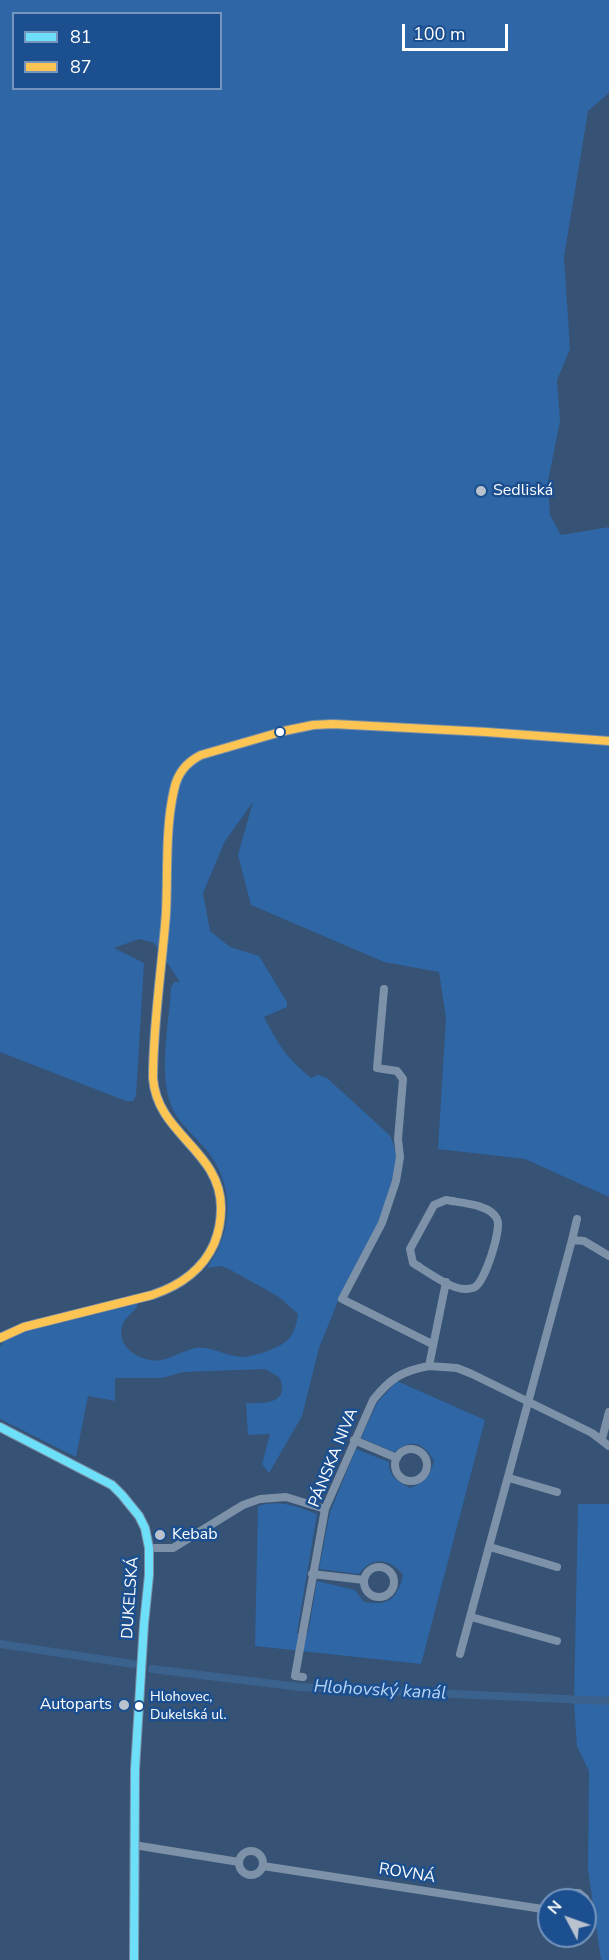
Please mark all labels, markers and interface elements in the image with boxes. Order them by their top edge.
legend [12,12,222,90]
scale bar [405,12,512,50]
text: 100 m [413,22,465,46]
text: 81 [70,25,92,49]
text: 87 [70,55,92,79]
place label: Sedliská [493,481,553,501]
marker: Sedliská [474,484,488,498]
unlabelled marker [274,726,286,738]
street label: PÁNSKA NIVA [305,1406,363,1510]
place label: Kebab [172,1525,217,1545]
marker: Kebab [153,1528,167,1542]
street label: DUKELSKÁ [119,1556,143,1640]
water label: Hlohovský kanál [313,1677,447,1705]
place label: Hlohovec, Dukelská ul. [150,1690,227,1722]
place label: Autoparts [40,1695,112,1715]
marker: Autoparts [117,1698,131,1712]
marker: Hlohovec, Dukelská ul. [133,1700,145,1712]
street label: ROVNÁ [377,1860,437,1888]
north arrow [537,1888,597,1948]
text: N [543,1896,567,1919]

